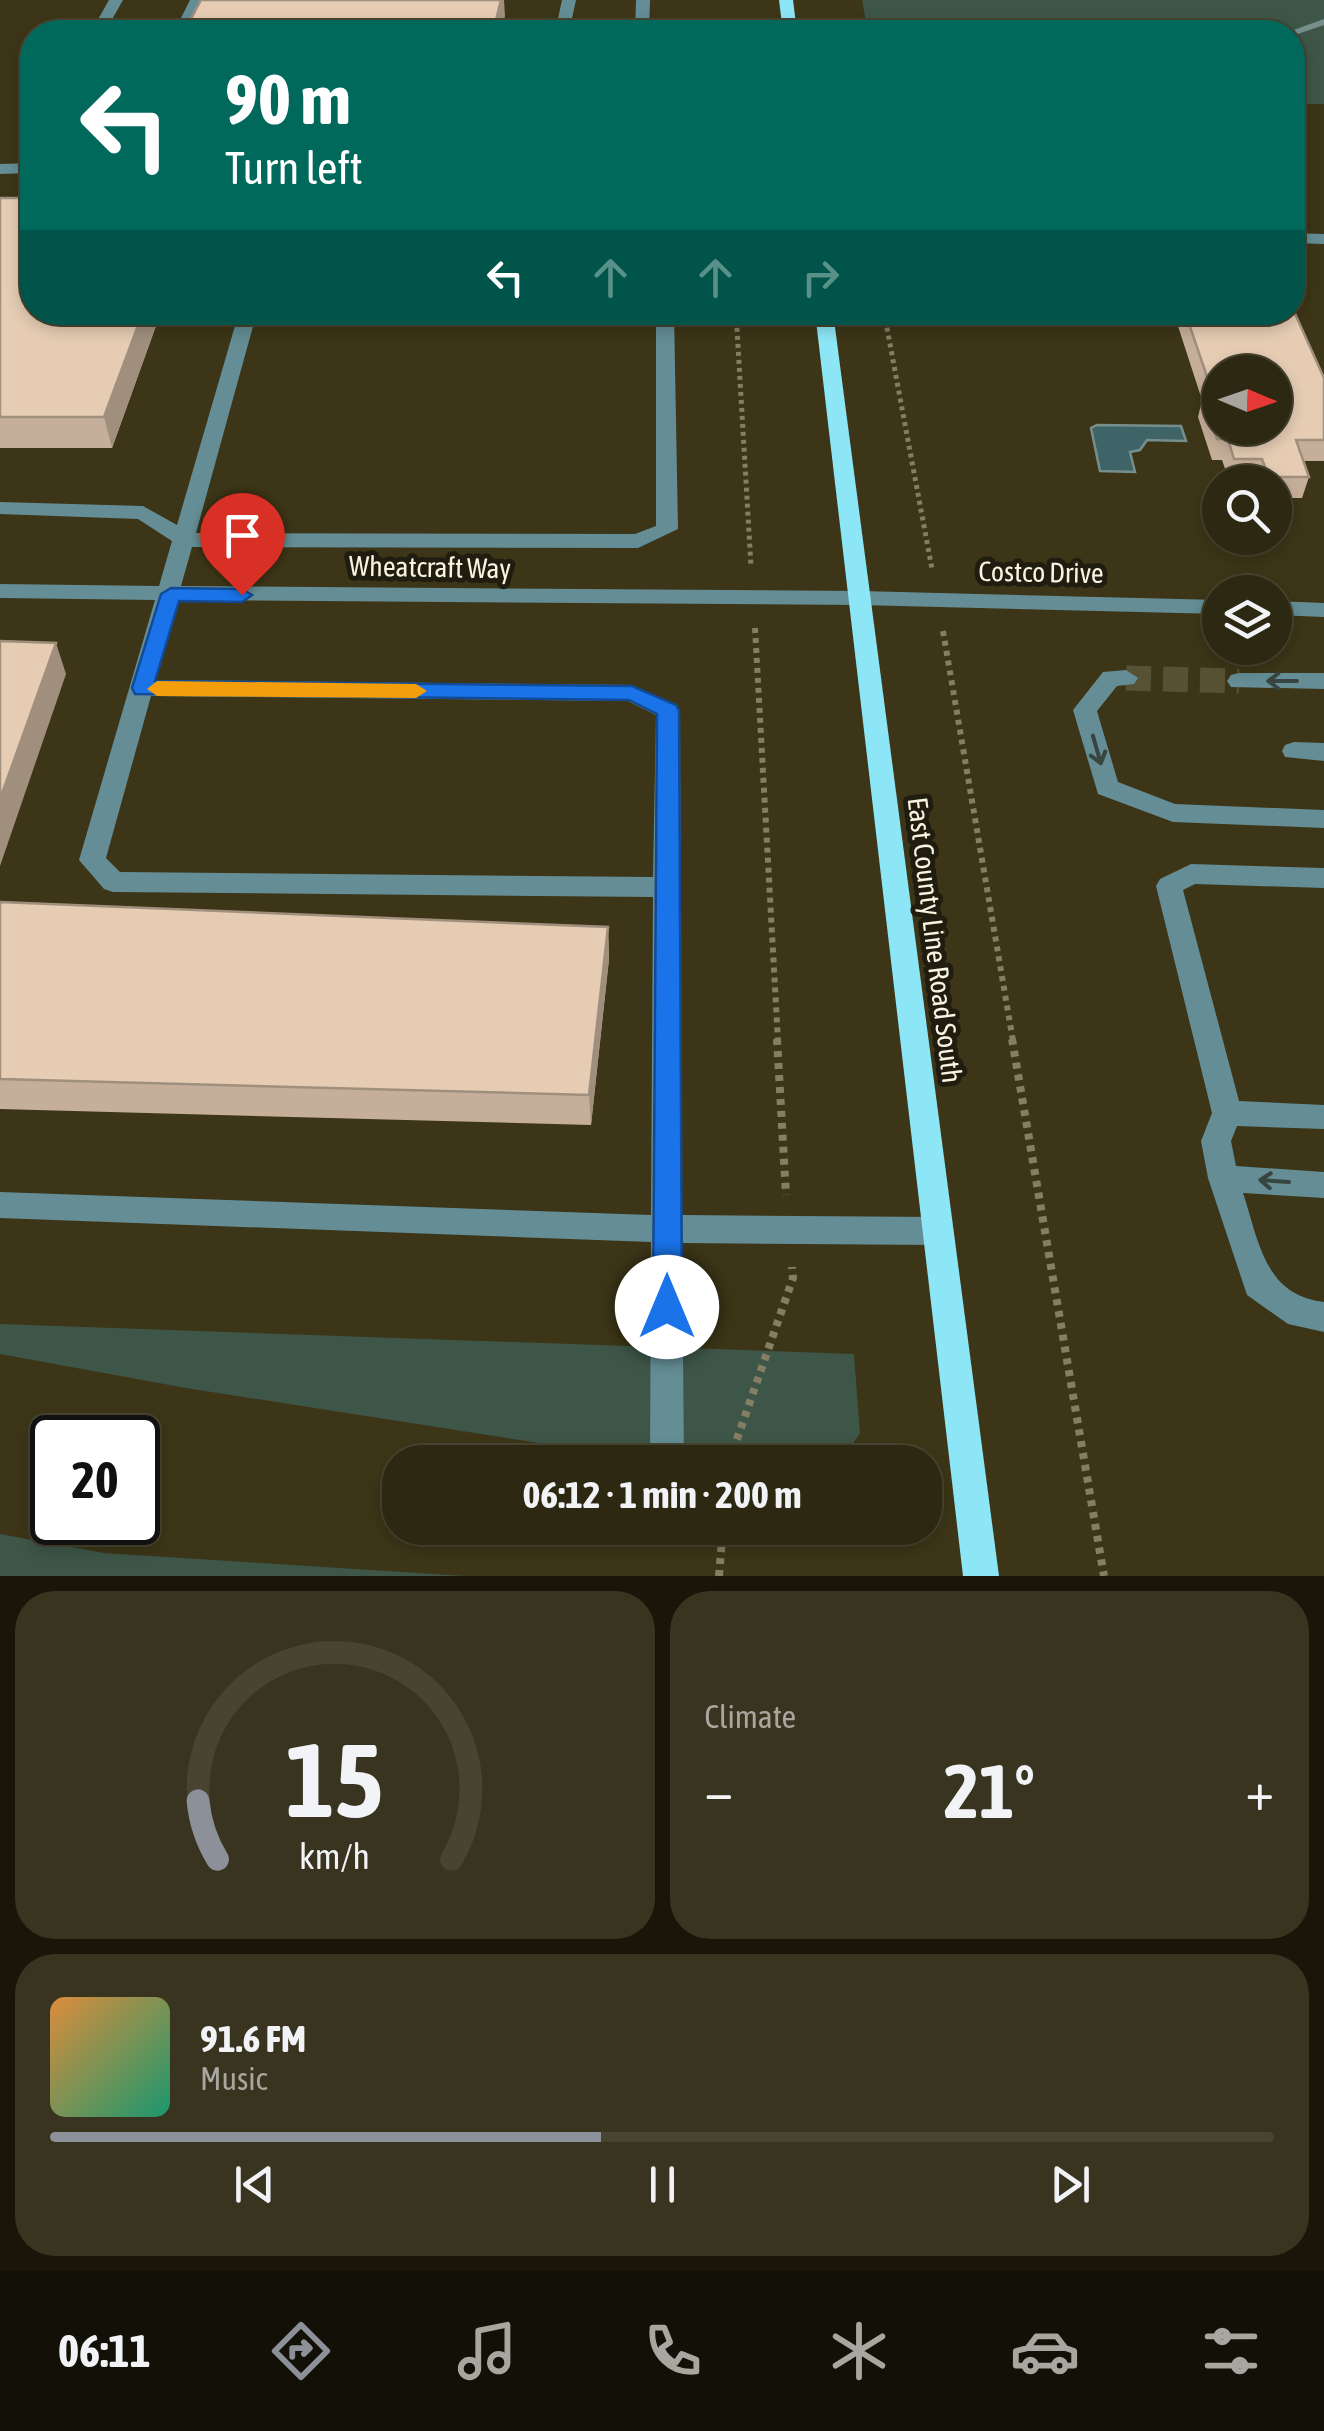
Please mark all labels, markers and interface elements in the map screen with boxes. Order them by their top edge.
text: 90 m [225,59,351,139]
icon: left [60,60,190,190]
text: Turn left [225,142,363,194]
icon: left [478,250,533,305]
icon: ahead [583,250,638,305]
icon: ahead [688,250,743,305]
icon: right [793,250,848,305]
north arrow [1202,355,1292,445]
map controls [1202,355,1292,665]
button: search [1202,465,1292,555]
pin [200,493,285,596]
icon: arrive [215,508,270,563]
street label: Wheatcraft Way [349,550,511,584]
street label: Costco Drive [978,555,1104,589]
button: layers [1202,575,1292,665]
one-way arrow [1266,672,1298,690]
one-way arrow [1088,734,1107,765]
street label: East County Line Road South [902,795,968,1085]
one-way arrow [1258,1172,1290,1191]
position arrow [615,1255,719,1359]
speed limit sign: 20 [30,1415,160,1545]
text: 06:12 · 1 min · 200 m [522,1473,802,1516]
text: Climate [705,1698,796,1735]
text: 15 [286,1720,384,1839]
text: 21° [944,1748,1035,1834]
text: − [705,1759,733,1822]
text: + [1245,1759,1274,1822]
text: km/h [299,1836,370,1877]
text: 91.6 FM [200,2017,306,2060]
text: Music [200,2060,267,2097]
icon: previous [227,2157,282,2212]
icon: pause [635,2157,690,2212]
icon: next [1043,2157,1098,2212]
icon: directions [266,2316,336,2386]
icon: music [452,2316,522,2386]
icon: phone [638,2316,708,2386]
icon: climate [824,2316,894,2386]
icon: car [1010,2316,1080,2386]
icon: filters [1196,2316,1266,2386]
text: 06:11 [58,2325,151,2377]

